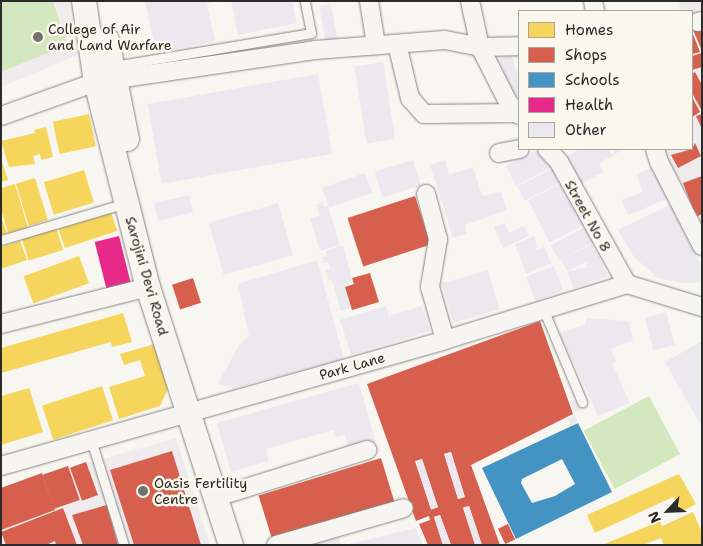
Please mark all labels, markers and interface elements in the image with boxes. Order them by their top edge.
legend [518,10,693,150]
text: Homes [565,20,613,40]
place label: College of Air and Land Warfare [48,21,172,54]
marker: College of Air and Land Warfare [32,31,44,43]
text: Shops [565,45,607,65]
text: Schools [565,70,620,90]
text: Health [565,95,613,115]
text: Other [565,120,607,140]
street label: Street No 8 [561,177,615,255]
street label: Sarojini Devi Road [122,215,172,337]
street label: Park Lane [317,349,387,383]
place label: Oasis Fertility Centre [154,475,247,508]
marker: Oasis Fertility Centre [136,484,150,498]
north arrow [643,486,693,536]
text: N [644,509,665,526]

